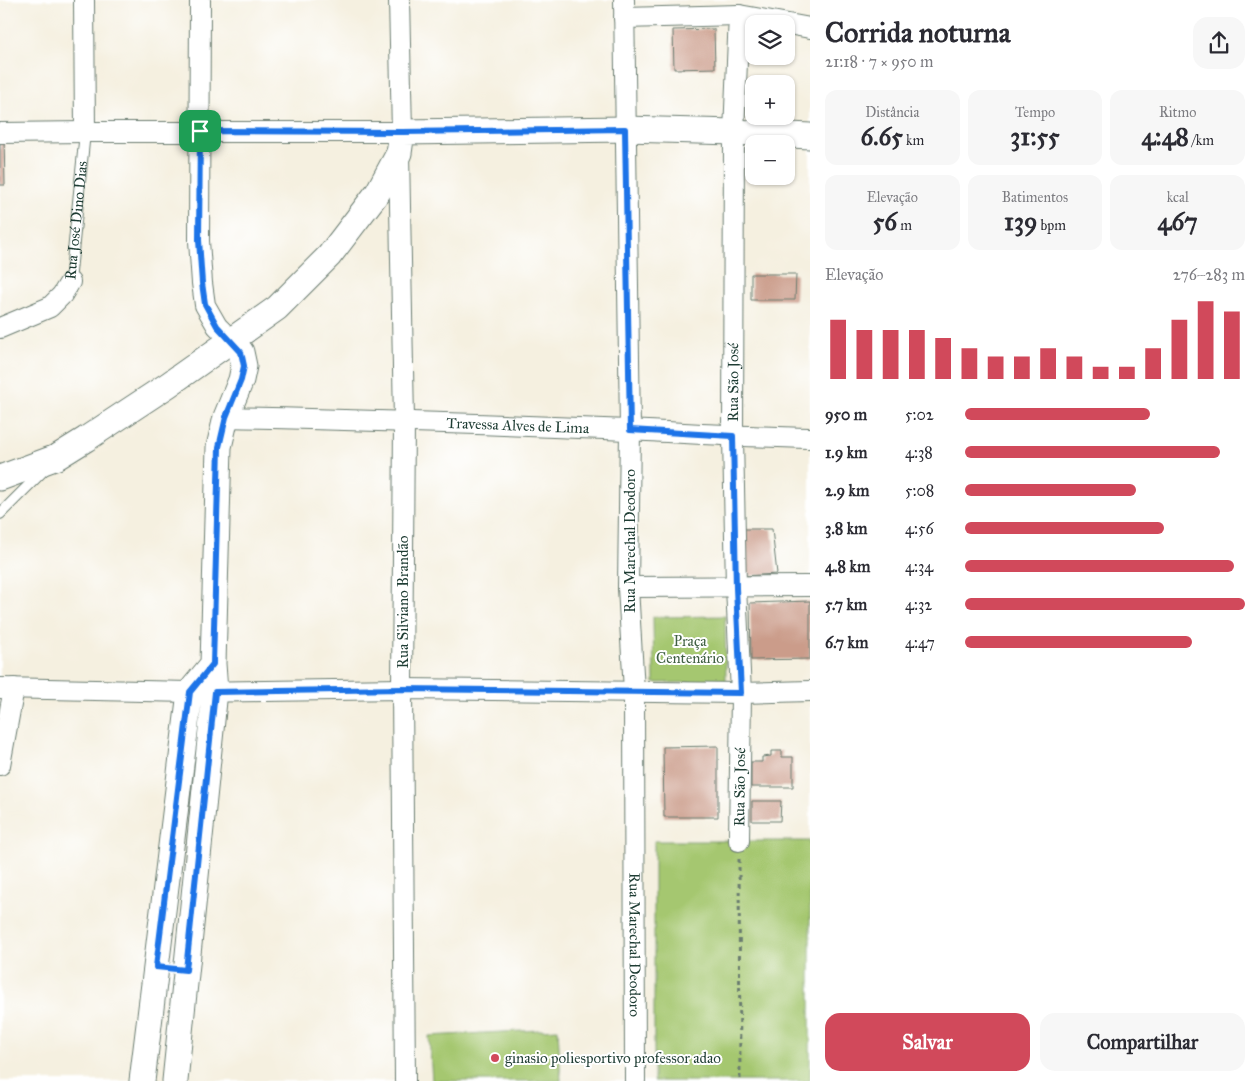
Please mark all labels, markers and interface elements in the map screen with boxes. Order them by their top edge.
map controls [745,15,795,185]
button: layers [745,15,795,65]
text: Corrida noturna [825,15,1011,50]
button: share [1193,17,1245,69]
text: 21:18 · 7 × 950 m [825,52,933,71]
button: + [745,75,795,125]
text: Distância [865,104,919,121]
text: Tempo [1015,104,1055,121]
text: Ritmo [1159,104,1196,121]
pin [179,110,221,152]
icon: arrive [186,117,214,145]
text: 6.65 [860,121,903,152]
text: 31:55 [1010,121,1060,152]
text: 4:48 [1141,121,1189,152]
text: km [903,132,924,149]
text: /km [1189,132,1214,149]
button: − [745,135,795,185]
street label: Rua José Dino Dias [61,160,91,281]
text: Elevação [867,189,918,206]
text: Batimentos [1002,189,1068,206]
text: kcal [1167,189,1189,206]
text: 56 [873,206,897,237]
text: 139 [1004,206,1037,237]
text: 467 [1158,206,1198,237]
text: m [897,217,912,234]
text: bpm [1037,217,1066,234]
text: Elevação [825,265,883,284]
text: 276–283 m [1173,265,1245,284]
street label: Rua São José [724,342,743,422]
text: 950 m [825,405,867,424]
text: 5:02 [905,405,934,424]
street label: Travessa Alves de Lima [446,414,590,437]
text: 1.9 km [825,443,868,462]
text: 4:38 [905,443,933,462]
street label: Rua Marechal Deodoro [621,469,639,613]
text: 2.9 km [825,481,869,500]
text: 5:08 [905,481,934,500]
text: 3.8 km [825,519,868,538]
text: 4:56 [905,519,934,538]
street label: Rua Silviano Brandão [394,535,412,668]
text: 4.8 km [825,557,870,576]
text: 4:34 [905,557,933,576]
text: 5.7 km [825,595,867,614]
text: 4:32 [905,595,932,614]
park label: Praça Centenário [656,632,724,667]
text: 6.7 km [825,633,868,652]
text: 4:47 [905,633,935,652]
street label: Rua São José [730,747,750,827]
street label: Rua Marechal Deodoro [625,873,644,1017]
button: Salvar [825,1013,1030,1071]
button: Compartilhar [1040,1013,1245,1071]
place label: ginasio poliesportivo professor adao [505,1049,721,1067]
marker: ginasio poliesportivo professor adao [489,1052,501,1064]

